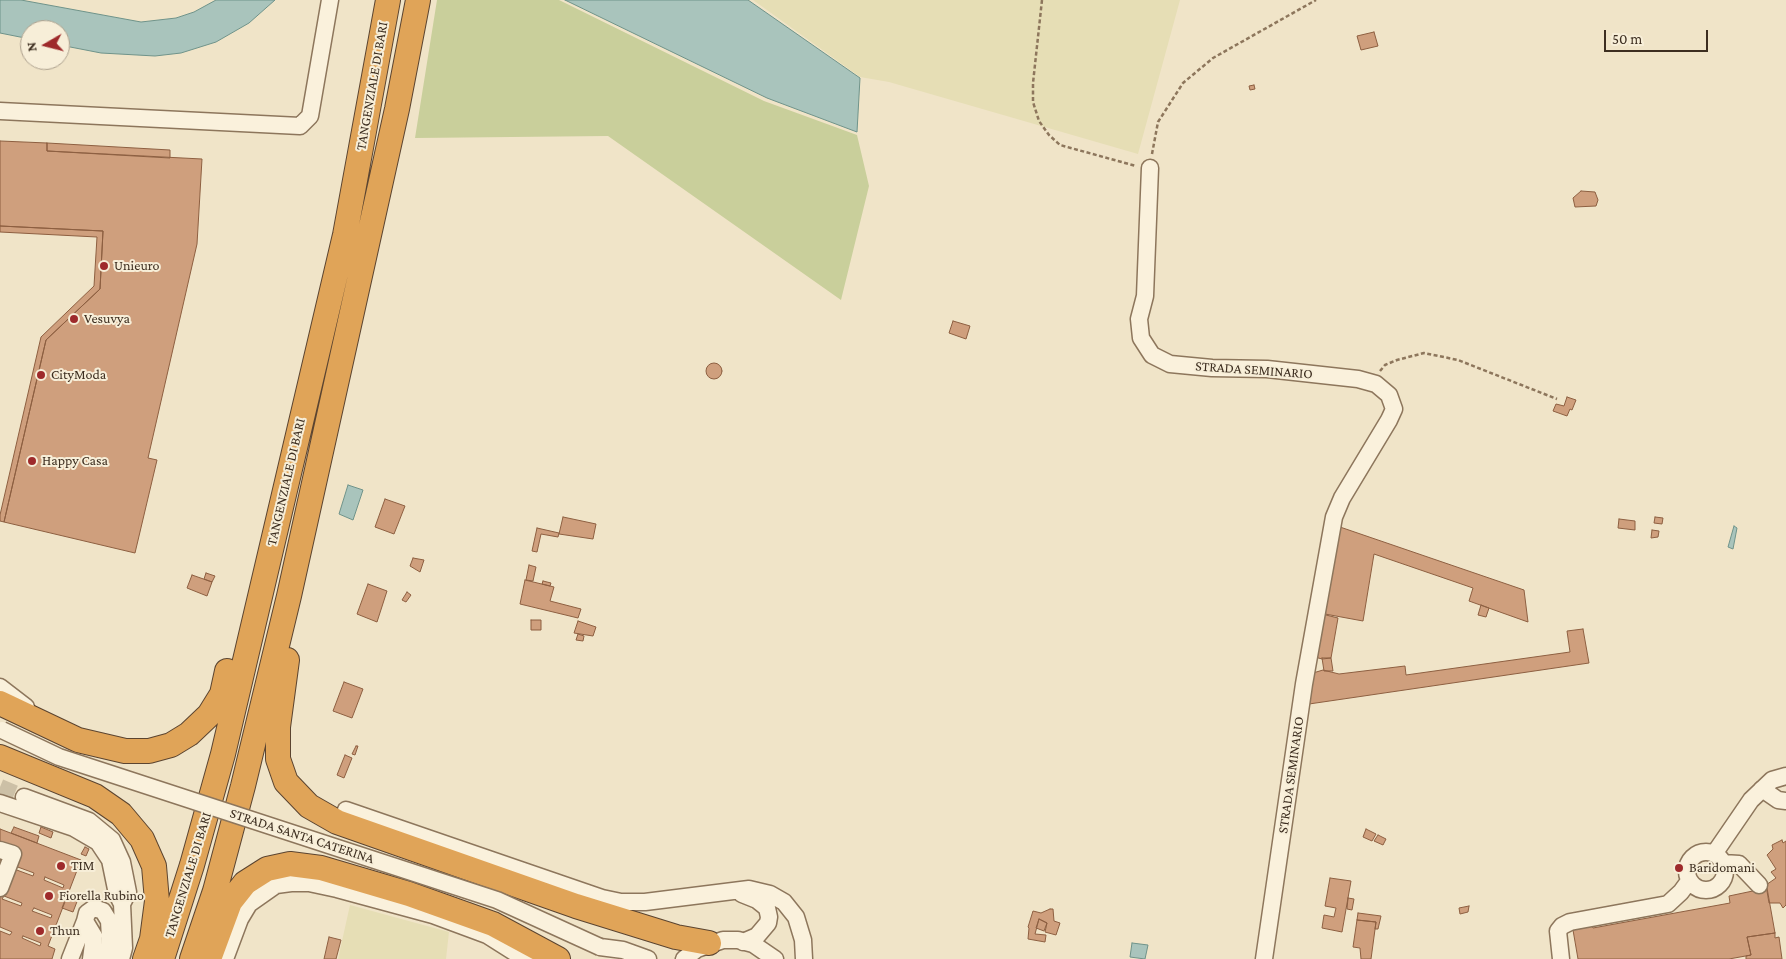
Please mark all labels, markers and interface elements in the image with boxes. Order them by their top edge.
north arrow [20,20,70,70]
street label: TANGENZIALE DI BARI [352,20,392,152]
scale bar [1606,20,1710,52]
text: 50 m [1612,31,1642,47]
text: N [23,41,40,53]
place label: Unieuro [114,258,159,274]
marker: Unieuro [98,260,110,272]
place label: Vesuvya [84,311,130,327]
marker: Vesuvya [68,313,80,325]
street label: STRADA SEMINARIO [1195,358,1313,382]
place label: CityModa [51,367,106,383]
marker: CityModa [35,369,47,381]
street label: TANGENZIALE DI BARI [263,417,309,547]
place label: Happy Casa [42,453,108,469]
marker: Happy Casa [26,455,38,467]
street label: STRADA SEMINARIO [1274,716,1308,834]
street label: STRADA SANTA CATERINA [228,805,376,867]
street label: TANGENZIALE DI BARI [161,810,215,940]
place label: TIM [71,858,94,874]
marker: TIM [55,860,67,872]
place label: Baridomani [1689,860,1755,876]
marker: Baridomani [1673,862,1685,874]
place label: Fiorella Rubino [59,888,144,904]
marker: Fiorella Rubino [43,890,55,902]
place label: Thun [50,923,80,939]
marker: Thun [34,925,46,937]

